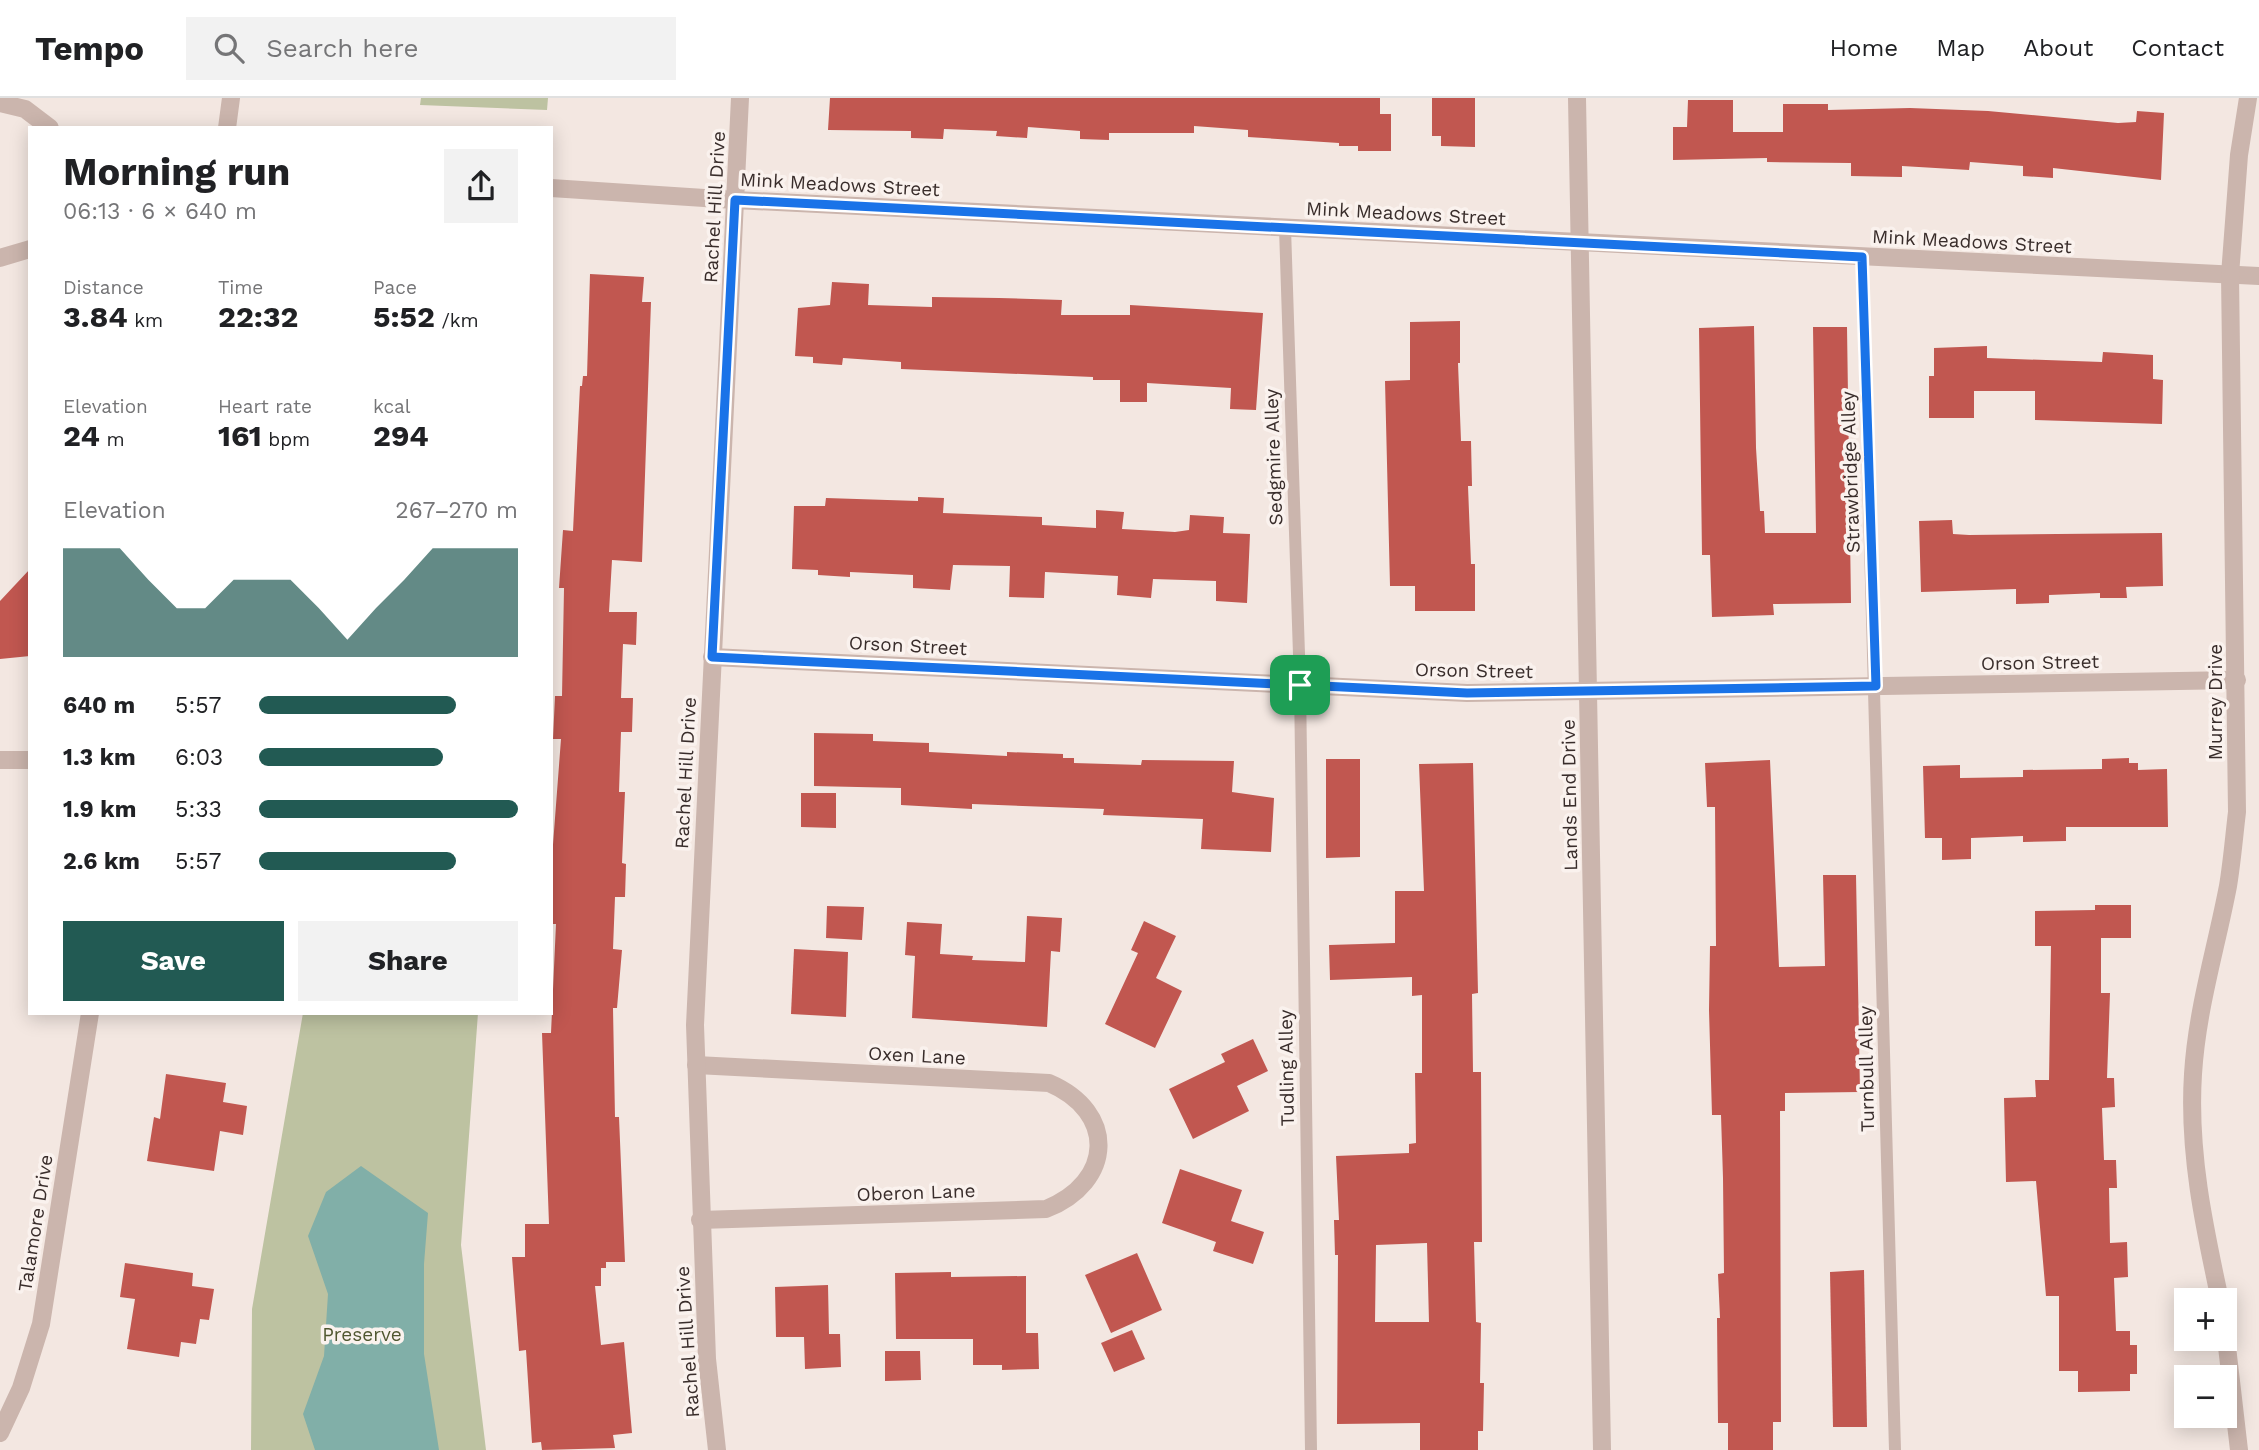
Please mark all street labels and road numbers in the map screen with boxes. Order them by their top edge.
street label: Rachel Hill Drive [699,130,730,284]
street label: Mink Meadows Street [739,168,940,201]
street label: Mink Meadows Street [1305,197,1506,230]
street label: Mink Meadows Street [1871,225,2072,258]
street label: Sedgmire Alley [1260,388,1287,526]
street label: Strawbridge Alley [1836,390,1865,553]
street label: Orson Street [848,631,968,660]
street label: Murrey Drive [2204,644,2227,760]
street label: Orson Street [1981,650,2099,675]
street label: Orson Street [1415,658,1533,683]
street label: Rachel Hill Drive [670,696,701,850]
street label: Lands End Drive [1557,719,1582,871]
street label: Turnbull Alley [1854,1005,1879,1132]
street label: Tudling Alley [1274,1009,1299,1127]
street label: Oxen Lane [868,1041,966,1070]
street label: Talamore Drive [13,1153,58,1293]
street label: Oberon Lane [856,1179,976,1206]
street label: Rachel Hill Drive [671,1265,704,1419]

